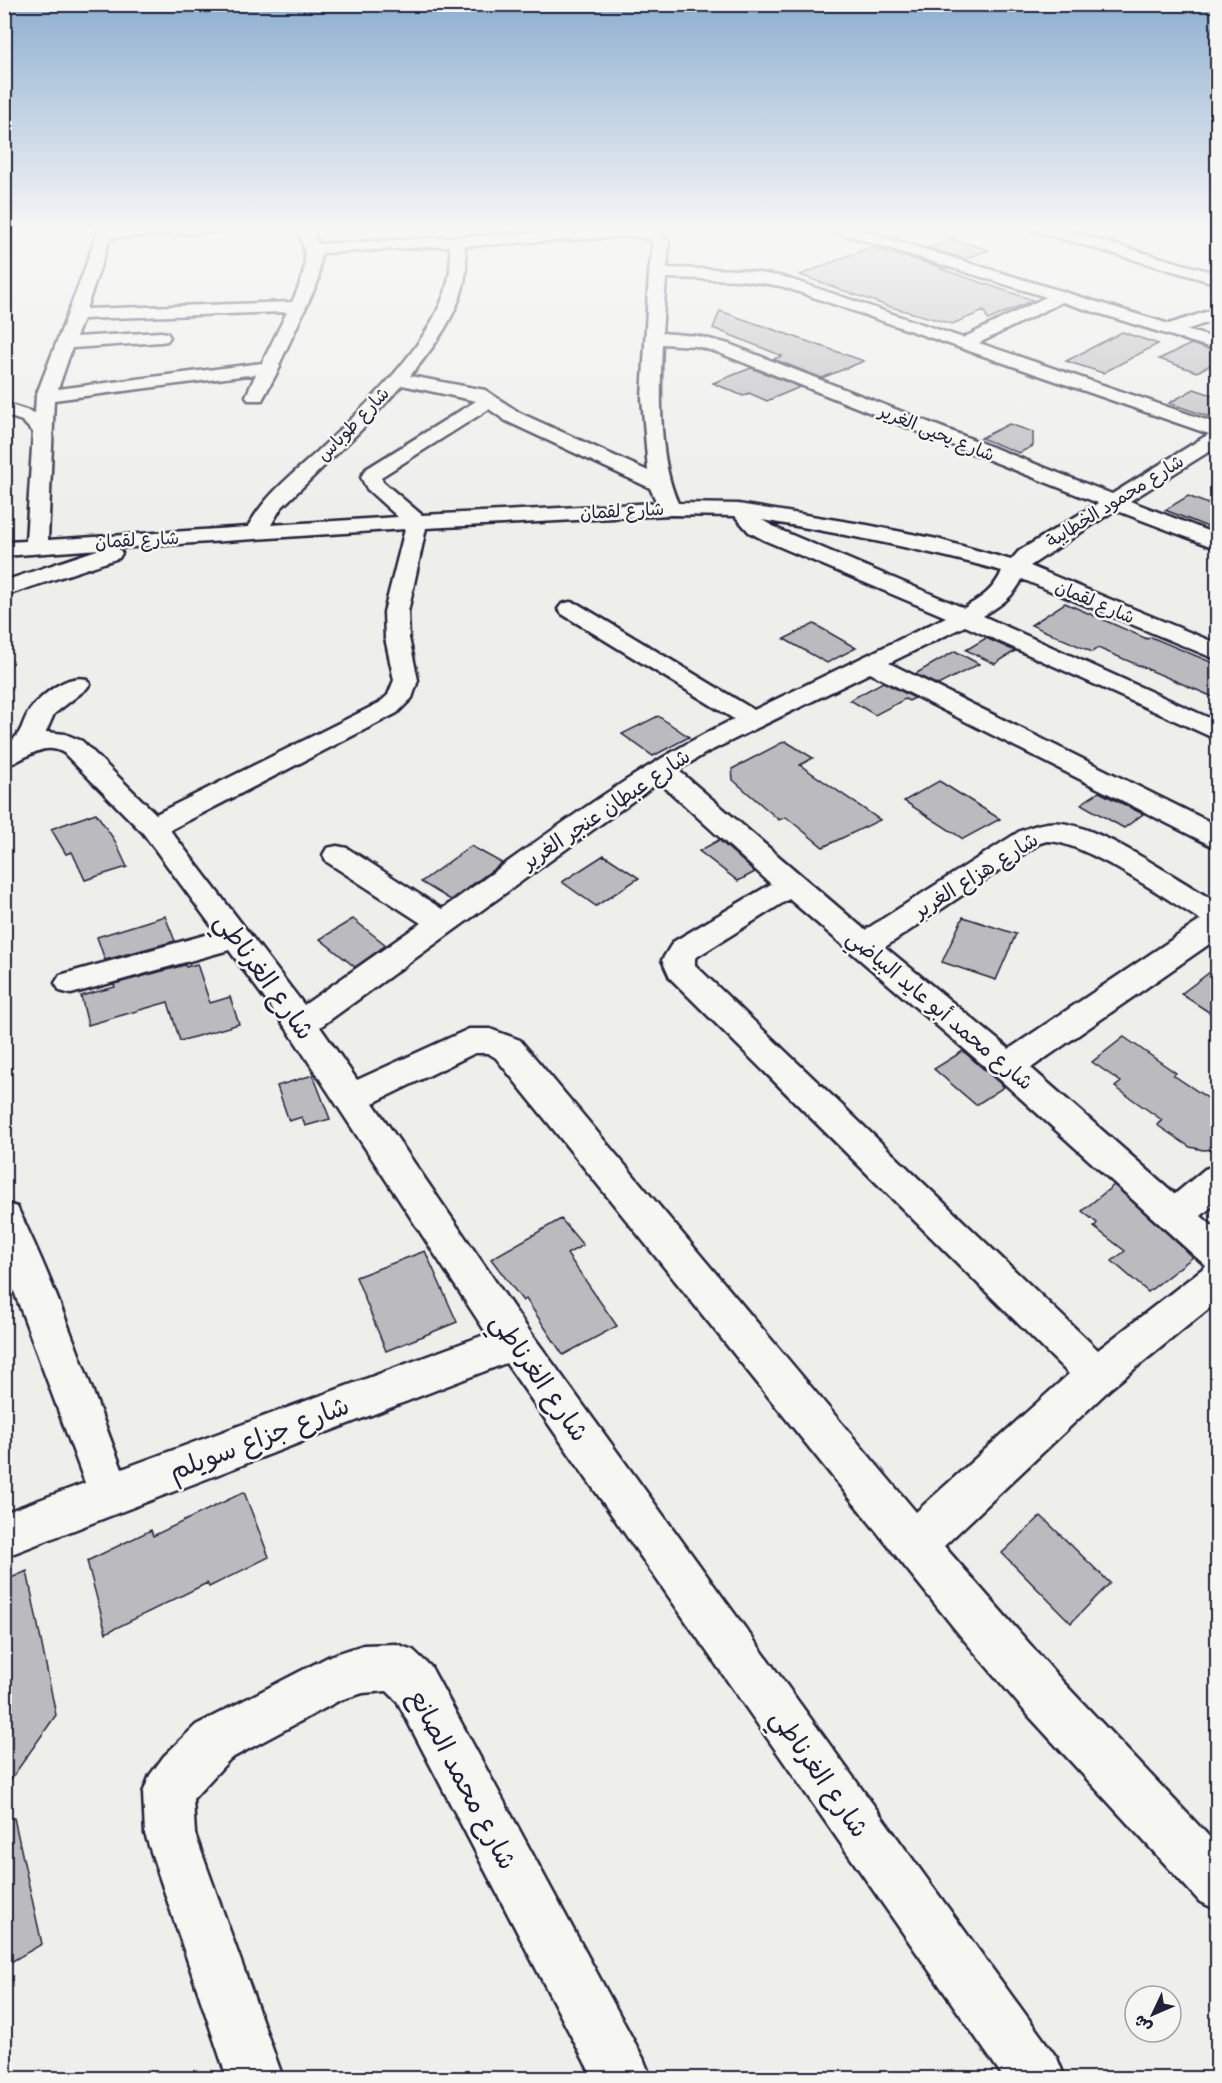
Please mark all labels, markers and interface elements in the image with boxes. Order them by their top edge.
street label: شارع طوباس [312,382,395,467]
street label: شارع يحيى الغرير [874,399,998,468]
street label: شارع محمود الخطايبة [1042,450,1189,554]
street label: شارع لقمان [579,498,665,526]
street label: شارع لقمان [94,527,180,555]
street label: شارع لقمان [1051,575,1138,630]
street label: شارع عبطان عنجر الغرير [515,743,696,878]
street label: شارع هزاع الغرير [907,826,1044,926]
street label: شارع الغرناطي [202,907,321,1050]
street label: شارع محمد أبو عايد البياضي [838,924,1039,1100]
street label: شارع الغرناطي [478,1307,595,1451]
street label: شارع جزاع سويلم [165,1390,355,1491]
street label: شارع محمد الصانع [399,1684,523,1876]
street label: شارع الغرناطي [758,1703,875,1847]
north arrow [1123,1984,1183,2044]
text: ش [1130,2010,1157,2037]

